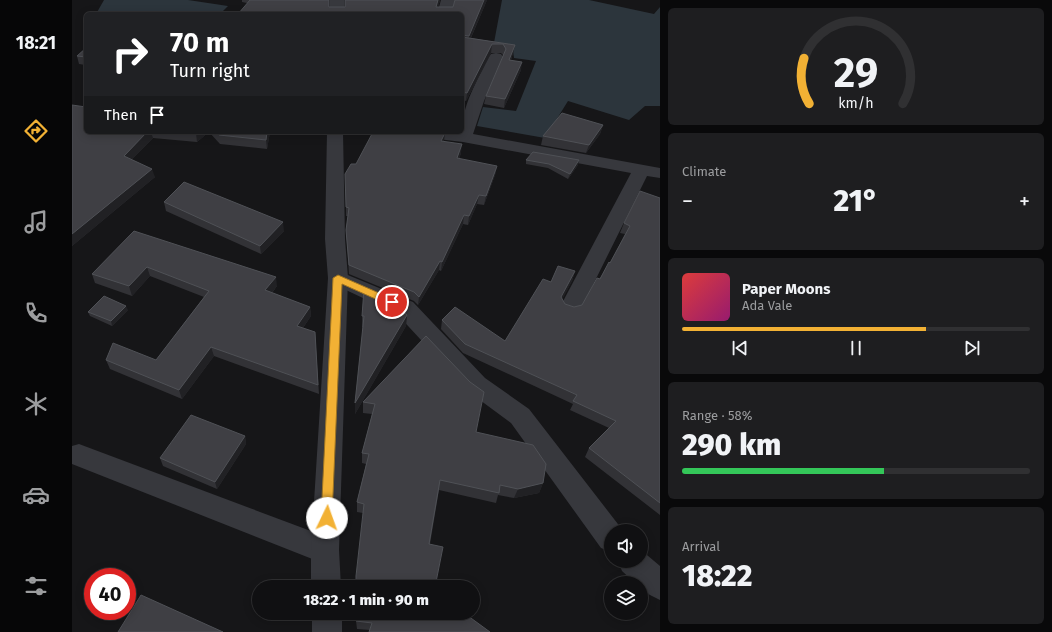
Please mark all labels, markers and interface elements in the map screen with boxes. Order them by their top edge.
text: 70 m [170,26,229,59]
icon: right [104,28,156,80]
text: 18:21 [16,32,56,54]
text: 29 [834,48,878,98]
text: Turn right [170,60,250,82]
text: km/h [838,95,874,112]
icon: arrive [146,104,168,126]
text: Then [104,106,138,124]
icon: directions [22,117,50,145]
text: Climate [682,164,726,179]
text: 21° [834,183,878,219]
text: − [682,188,693,215]
text: + [1019,188,1030,215]
icon: music [22,208,50,236]
text: Paper Moons [742,280,830,298]
pin [375,285,409,319]
icon: arrive [381,291,403,313]
text: Ada Vale [742,298,792,313]
icon: phone [22,299,50,327]
icon: previous [729,337,751,359]
icon: pause [845,337,867,359]
icon: next [961,337,983,359]
icon: climate [22,390,50,418]
text: Range · 58% [682,408,753,423]
text: 290 km [682,427,781,463]
icon: car [22,481,50,509]
position arrow [306,497,348,539]
map controls [604,524,648,620]
button: sound [604,524,648,568]
text: Arrival [682,539,720,554]
text: 18:22 [682,558,752,594]
speed limit sign: 40 [84,568,136,620]
icon: filters [22,572,50,600]
button: layers [604,576,648,620]
text: 18:22 · 1 min · 90 m [303,591,429,609]

